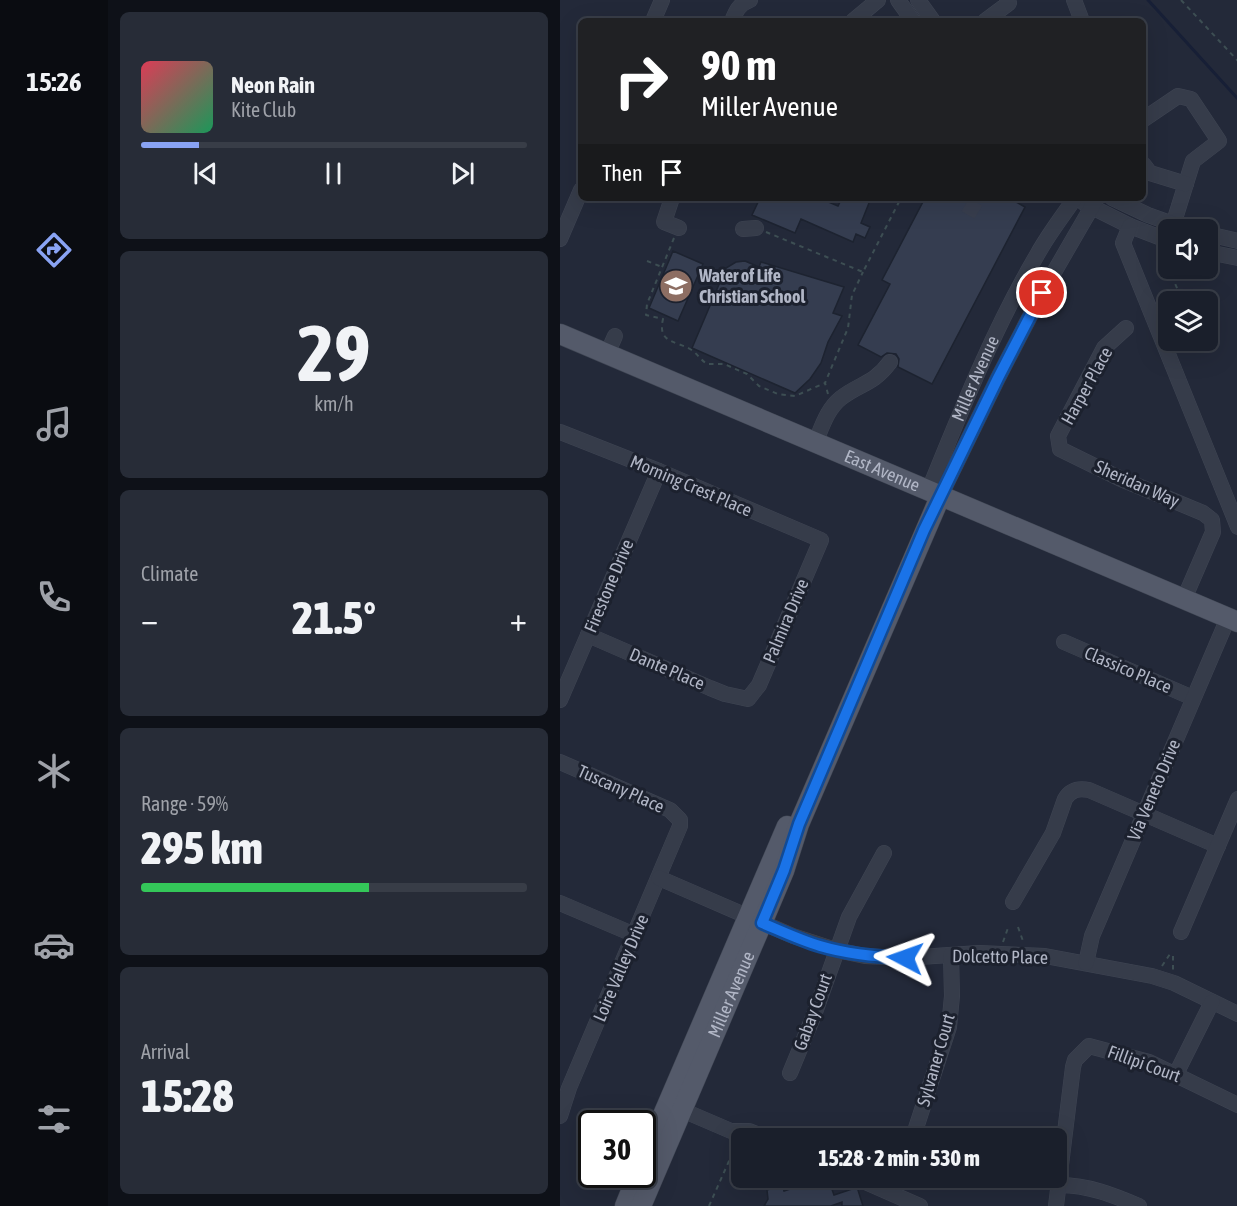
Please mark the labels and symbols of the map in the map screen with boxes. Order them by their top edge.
place label: Water of Life Christian School [698,265,805,307]
pin [1016,267,1067,318]
school or university icon: Water of Life Christian School [658,268,694,304]
street label: Miller Avenue [947,332,1003,424]
street label: Harper Place [1057,343,1116,428]
street label: East Avenue [841,445,923,496]
street label: Morning Crest Place [627,450,755,521]
street label: Sheridan Way [1092,456,1183,512]
street label: Firestone Drive [580,536,638,635]
street label: Palmira Drive [758,576,813,666]
street label: Classico Place [1082,642,1175,697]
street label: Dante Place [626,643,708,694]
street label: Via Veneto Drive [1123,736,1184,844]
street label: Tuscany Place [575,760,668,817]
street label: Loire Valley Drive [589,911,653,1025]
position arrow [873,926,937,990]
street label: Dolcetto Place [952,945,1048,968]
street label: Miller Avenue [703,948,759,1040]
street label: Gabay Court [789,971,836,1053]
street label: Sylvaner Court [912,1011,959,1109]
street label: Fillipi Court [1105,1041,1183,1086]
speed limit sign: 30 [578,1110,656,1188]

